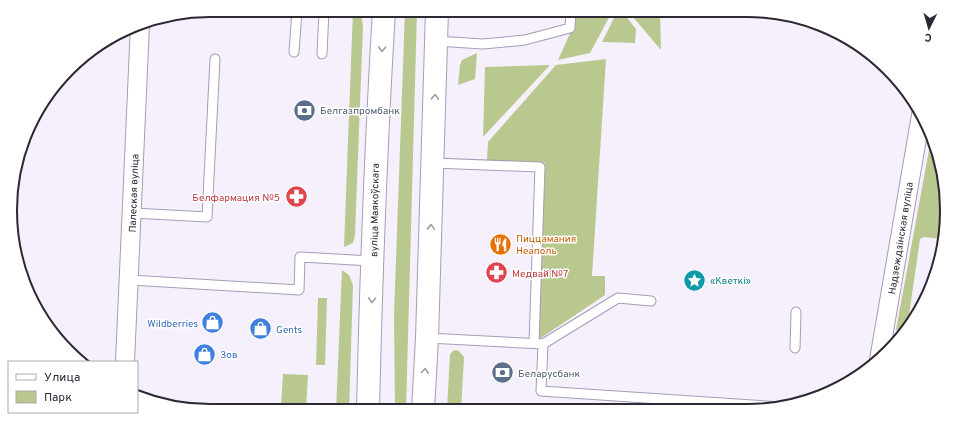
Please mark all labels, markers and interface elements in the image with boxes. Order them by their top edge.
north arrow [909,8,949,48]
text: С [924,30,932,44]
one-way arrow [377,46,386,52]
one-way arrow [430,94,439,100]
bank icon: Белгазпромбанк [291,97,317,123]
place label: Белгазпромбанк [320,105,400,118]
street label: Палеская вуліца [127,154,142,233]
street label: вуліца Маякоўскага [368,163,383,257]
street label: Надзеждзінская вуліца [886,181,917,295]
pharmacy icon: Белфармация №5 [283,184,309,210]
place label: Белфармация №5 [192,192,280,205]
one-way arrow [427,224,435,230]
restaurant icon: Пиццамания Неаполь [487,231,513,257]
place label: Пиццамания Неаполь [516,233,576,258]
pharmacy icon: Медвай №7 [483,260,509,286]
place icon: «Кветкі» [682,267,708,293]
place label: Медвай №7 [512,268,568,281]
place label: «Кветкі» [710,275,751,288]
one-way arrow [367,297,376,303]
shop icon: Wildberries [200,310,226,336]
shop icon: Gents [247,316,273,342]
place label: Wildberries [147,318,198,331]
place label: Gents [276,324,303,337]
shop icon: Зов [191,341,217,367]
place label: Зов [220,349,238,362]
bank icon: Беларусбанк [490,360,516,386]
legend [8,361,138,413]
one-way arrow [421,368,430,374]
place label: Беларусбанк [518,368,580,381]
text: Улица [44,370,80,386]
text: Парк [44,390,72,406]

